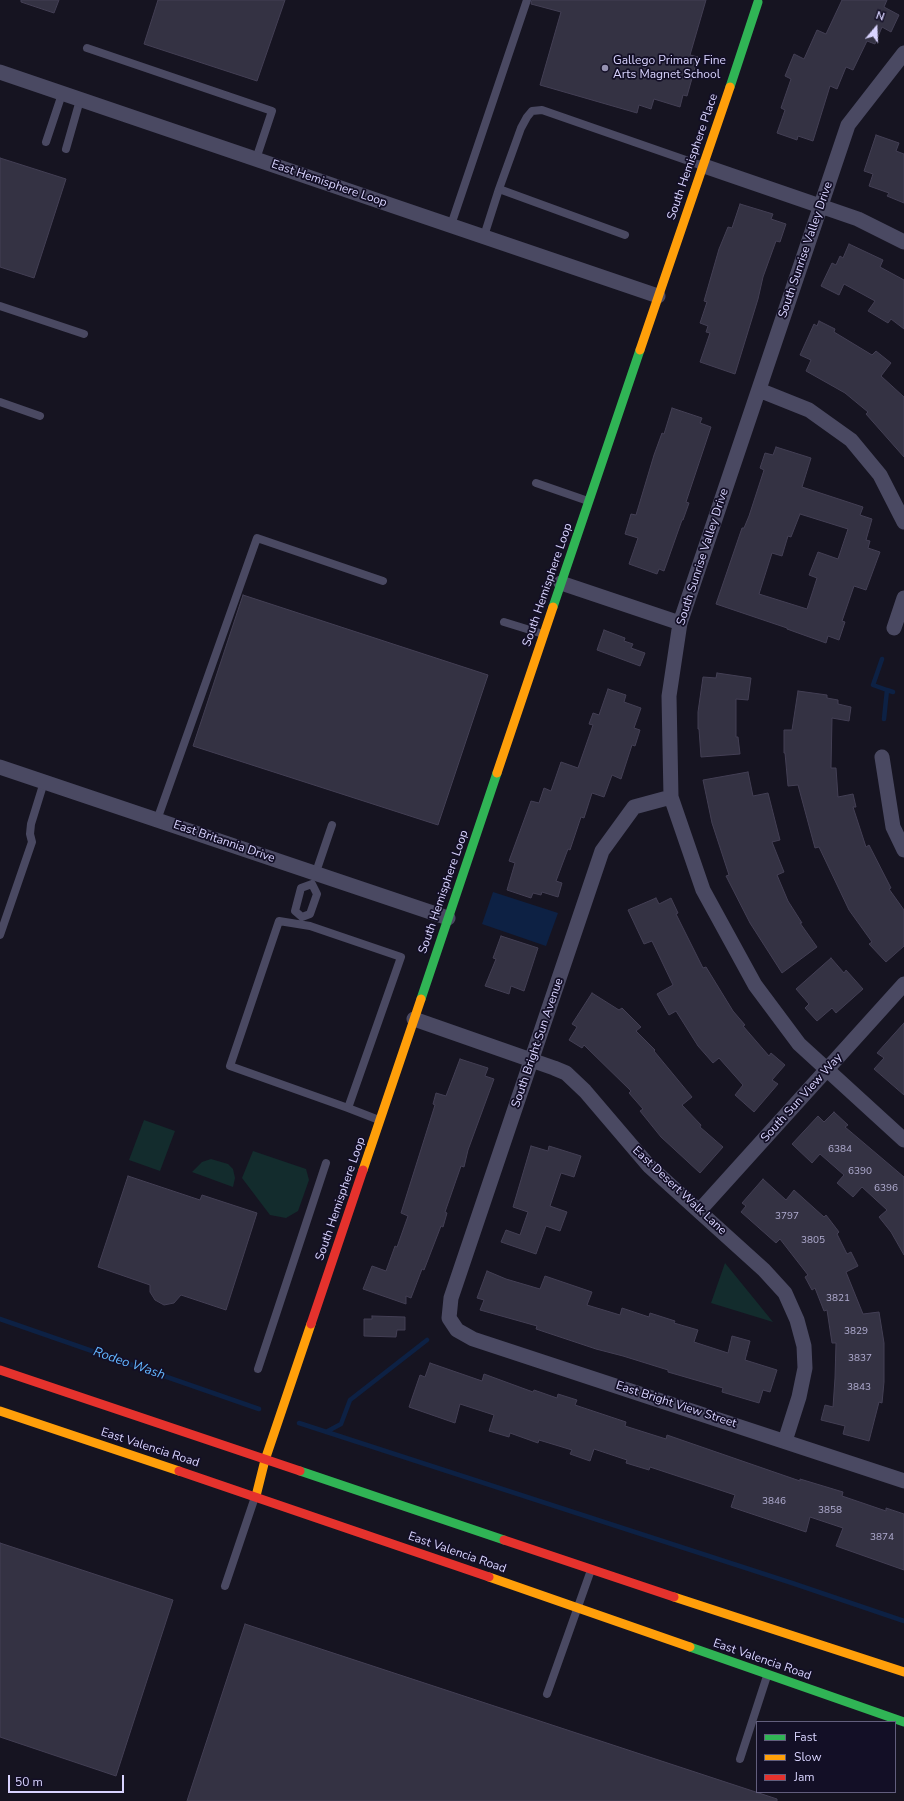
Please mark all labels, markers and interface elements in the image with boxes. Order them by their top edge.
north arrow [856,8,896,48]
text: N [874,8,886,25]
place label: Gallego Primary Fine Arts Magnet School [613,54,726,82]
marker: Gallego Primary Fine Arts Magnet School [600,63,610,73]
street label: South Hemisphere Place [665,92,721,222]
street label: East Hemisphere Loop [269,157,389,211]
street label: South Sunrise Valley Drive [776,180,836,320]
street label: South Sunrise Valley Drive [674,487,732,627]
street label: South Hemisphere Loop [520,521,576,649]
street label: East Britannia Drive [171,818,277,866]
street label: South Hemisphere Loop [416,828,472,956]
street label: South Bright Sun Avenue [509,976,567,1110]
street label: South Sun View Way [758,1051,846,1145]
street label: South Hemisphere Loop [313,1135,369,1263]
street label: East Desert Walk Lane [629,1144,729,1238]
house number: 6384 [828,1144,852,1156]
house number: 6390 [848,1166,872,1178]
house number: 6396 [874,1183,898,1195]
house number: 3797 [775,1211,799,1223]
house number: 3805 [801,1235,825,1247]
house number: 3821 [826,1293,850,1305]
house number: 3829 [844,1326,868,1338]
water label: Rodeo Wash [91,1344,167,1384]
house number: 3837 [848,1353,872,1365]
street label: East Bright View Street [614,1379,738,1431]
house number: 3843 [847,1382,871,1394]
street label: East Valencia Road [99,1425,201,1471]
house number: 3846 [762,1496,786,1508]
house number: 3858 [818,1505,842,1517]
street label: East Valencia Road [406,1529,508,1577]
house number: 3874 [870,1532,894,1544]
street label: East Valencia Road [711,1636,813,1684]
legend [756,1721,896,1793]
text: Fast [794,1729,817,1745]
text: Slow [794,1749,822,1765]
scale bar [10,1767,126,1793]
text: Jam [794,1769,815,1785]
text: 50 m [15,1774,43,1790]

